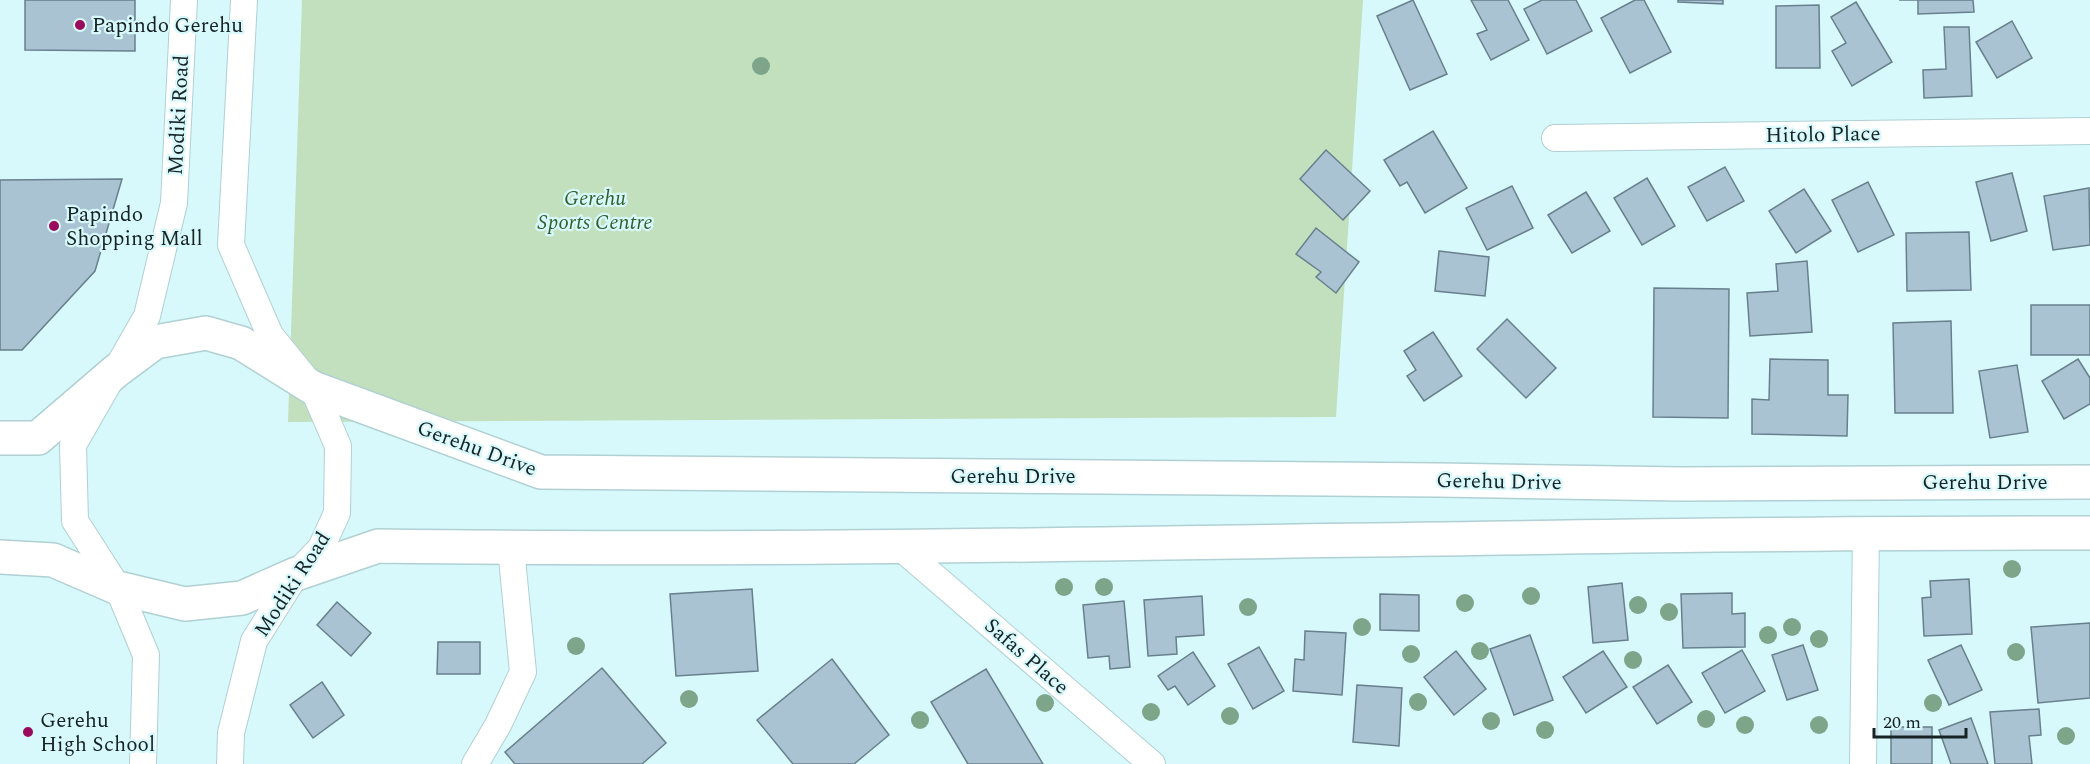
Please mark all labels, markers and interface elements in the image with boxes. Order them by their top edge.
place label: Papindo Gerehu [92,10,243,42]
marker: Papindo Gerehu [73,18,87,32]
street label: Modiki Road [160,54,198,176]
street label: Hitolo Place [1765,118,1881,152]
park label: Gerehu Sports Centre [537,183,653,239]
place label: Papindo Shopping Mall [66,199,203,255]
marker: Papindo Shopping Mall [47,219,61,233]
street label: Gerehu Drive [412,412,541,485]
street label: Gerehu Drive [950,461,1076,493]
street label: Gerehu Drive [1436,465,1562,499]
street label: Gerehu Drive [1922,467,2048,499]
street label: Modiki Road [247,525,339,644]
street label: Safas Place [977,611,1076,703]
scale bar [1874,701,1966,739]
place label: Gerehu High School [40,705,155,761]
text: 20 m [1883,709,1921,736]
marker: Gerehu High School [21,725,35,739]

